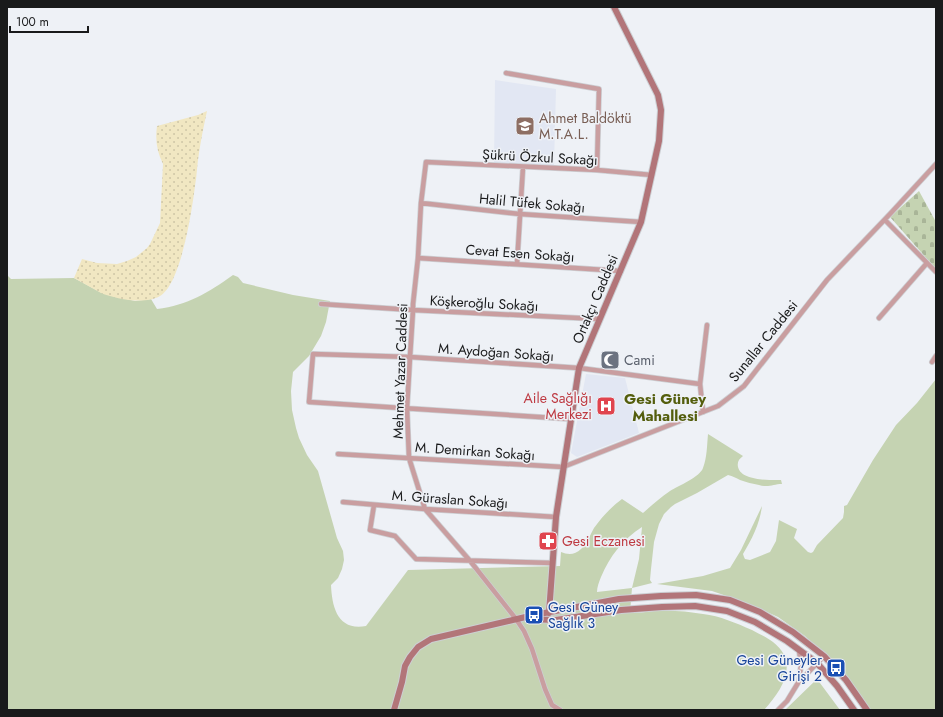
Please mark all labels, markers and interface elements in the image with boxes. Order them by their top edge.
scale bar [10,8,88,34]
text: 100 m [16,13,49,31]
place label: Ahmet Baldöktü M.T.A.L. [539,108,632,144]
school or university icon: Ahmet Baldöktü M.T.A.L. [514,115,536,137]
street label: Şükrü Özkul Sokağı [482,144,598,170]
street label: Halil Tüfek Sokağı [478,188,586,218]
street label: Cevat Esen Sokağı [465,239,575,267]
street label: Ortakçı Caddesi [567,251,623,347]
street label: Köşkeroğlu Sokağı [429,290,539,316]
street label: Sunallar Caddesi [724,296,802,386]
street label: Mehmet Yazar Caddesi [388,303,412,439]
street label: M. Aydoğan Sokağı [437,338,555,366]
mosque icon: Cami [599,349,621,371]
place label: Cami [624,350,655,370]
place label: Aile Sağlığı Merkezi [524,388,592,424]
district label: Gesi Güney Mahallesi [624,388,706,427]
hospital icon: Aile Sağlığı Merkezi [595,395,617,417]
street label: M. Demirkan Sokağı [414,437,536,465]
street label: M. Güraslan Sokağı [391,485,509,513]
pharmacy icon: Gesi Eczanesi [537,530,559,552]
place label: Gesi Eczanesi [562,531,645,551]
place label: Gesi Güney Sağlık 3 [548,597,619,633]
bus stop icon: Gesi Güney Sağlık 3 [523,604,545,626]
place label: Gesi Güneyler Girişi 2 [737,650,822,686]
bus stop icon: Gesi Güneyler Girişi 2 [825,657,847,679]

